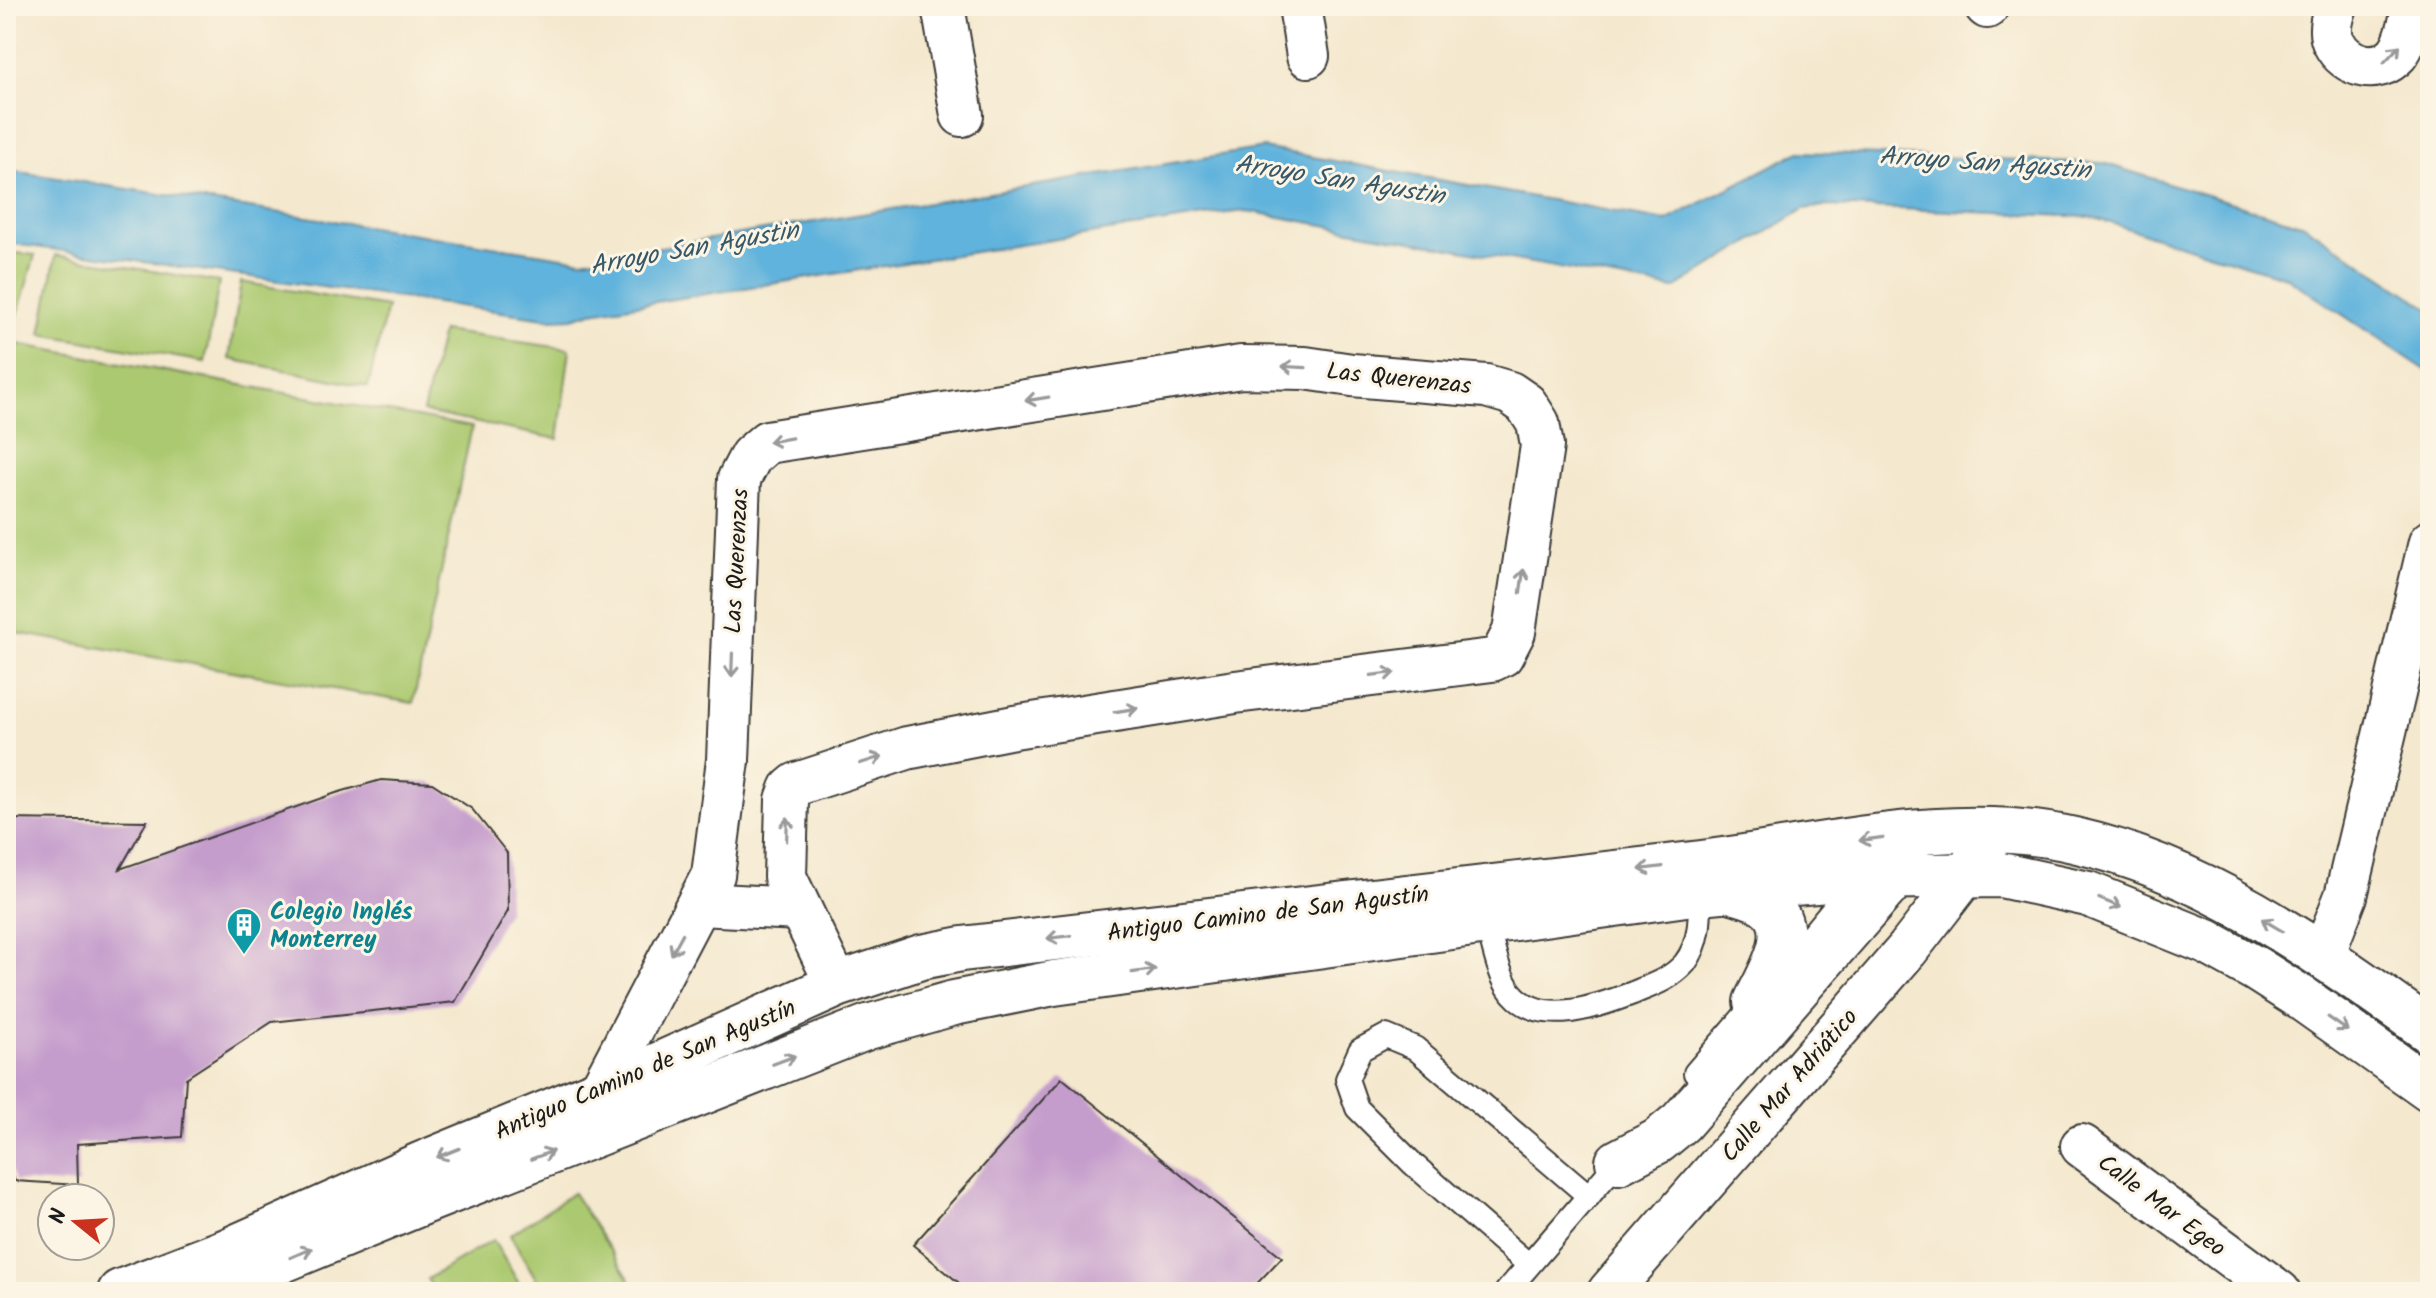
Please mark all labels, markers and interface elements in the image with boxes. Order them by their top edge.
one-way arrow [2383,44,2402,64]
water label: Arroyo San Agustin [1878,136,2094,192]
water label: Arroyo San Agustin [1232,144,1449,219]
water label: Arroyo San Agustin [587,210,804,288]
street label: Las Querenzas [1324,352,1473,406]
one-way arrow [1281,360,1308,375]
one-way arrow [1024,392,1050,407]
one-way arrow [768,434,793,449]
street label: Las Querenzas [714,487,761,635]
one-way arrow [1515,569,1530,594]
one-way arrow [724,651,739,678]
one-way arrow [1370,666,1395,681]
one-way arrow [1113,701,1138,716]
one-way arrow [858,751,883,766]
one-way arrow [779,816,794,843]
one-way arrow [1858,832,1884,847]
one-way arrow [1638,861,1665,876]
street label: Antiguo Camino de San Agustín [1105,875,1431,954]
place label: Colegio Inglés Monterrey [270,893,413,960]
one-way arrow [2097,897,2121,911]
building icon: Colegio Inglés Monterrey [225,906,263,956]
one-way arrow [2261,917,2284,933]
one-way arrow [1046,930,1073,945]
one-way arrow [668,932,684,956]
one-way arrow [1130,963,1156,978]
street label: Antiguo Camino de San Agustín [489,989,802,1152]
street label: Calle Mar Adriático [1712,1000,1868,1172]
one-way arrow [2327,1016,2349,1032]
one-way arrow [771,1052,796,1066]
street label: Calle Mar Egeo [2088,1145,2234,1268]
one-way arrow [436,1147,461,1162]
one-way arrow [529,1147,554,1161]
north arrow [36,1182,116,1262]
text: N [41,1204,78,1229]
one-way arrow [288,1244,313,1259]

